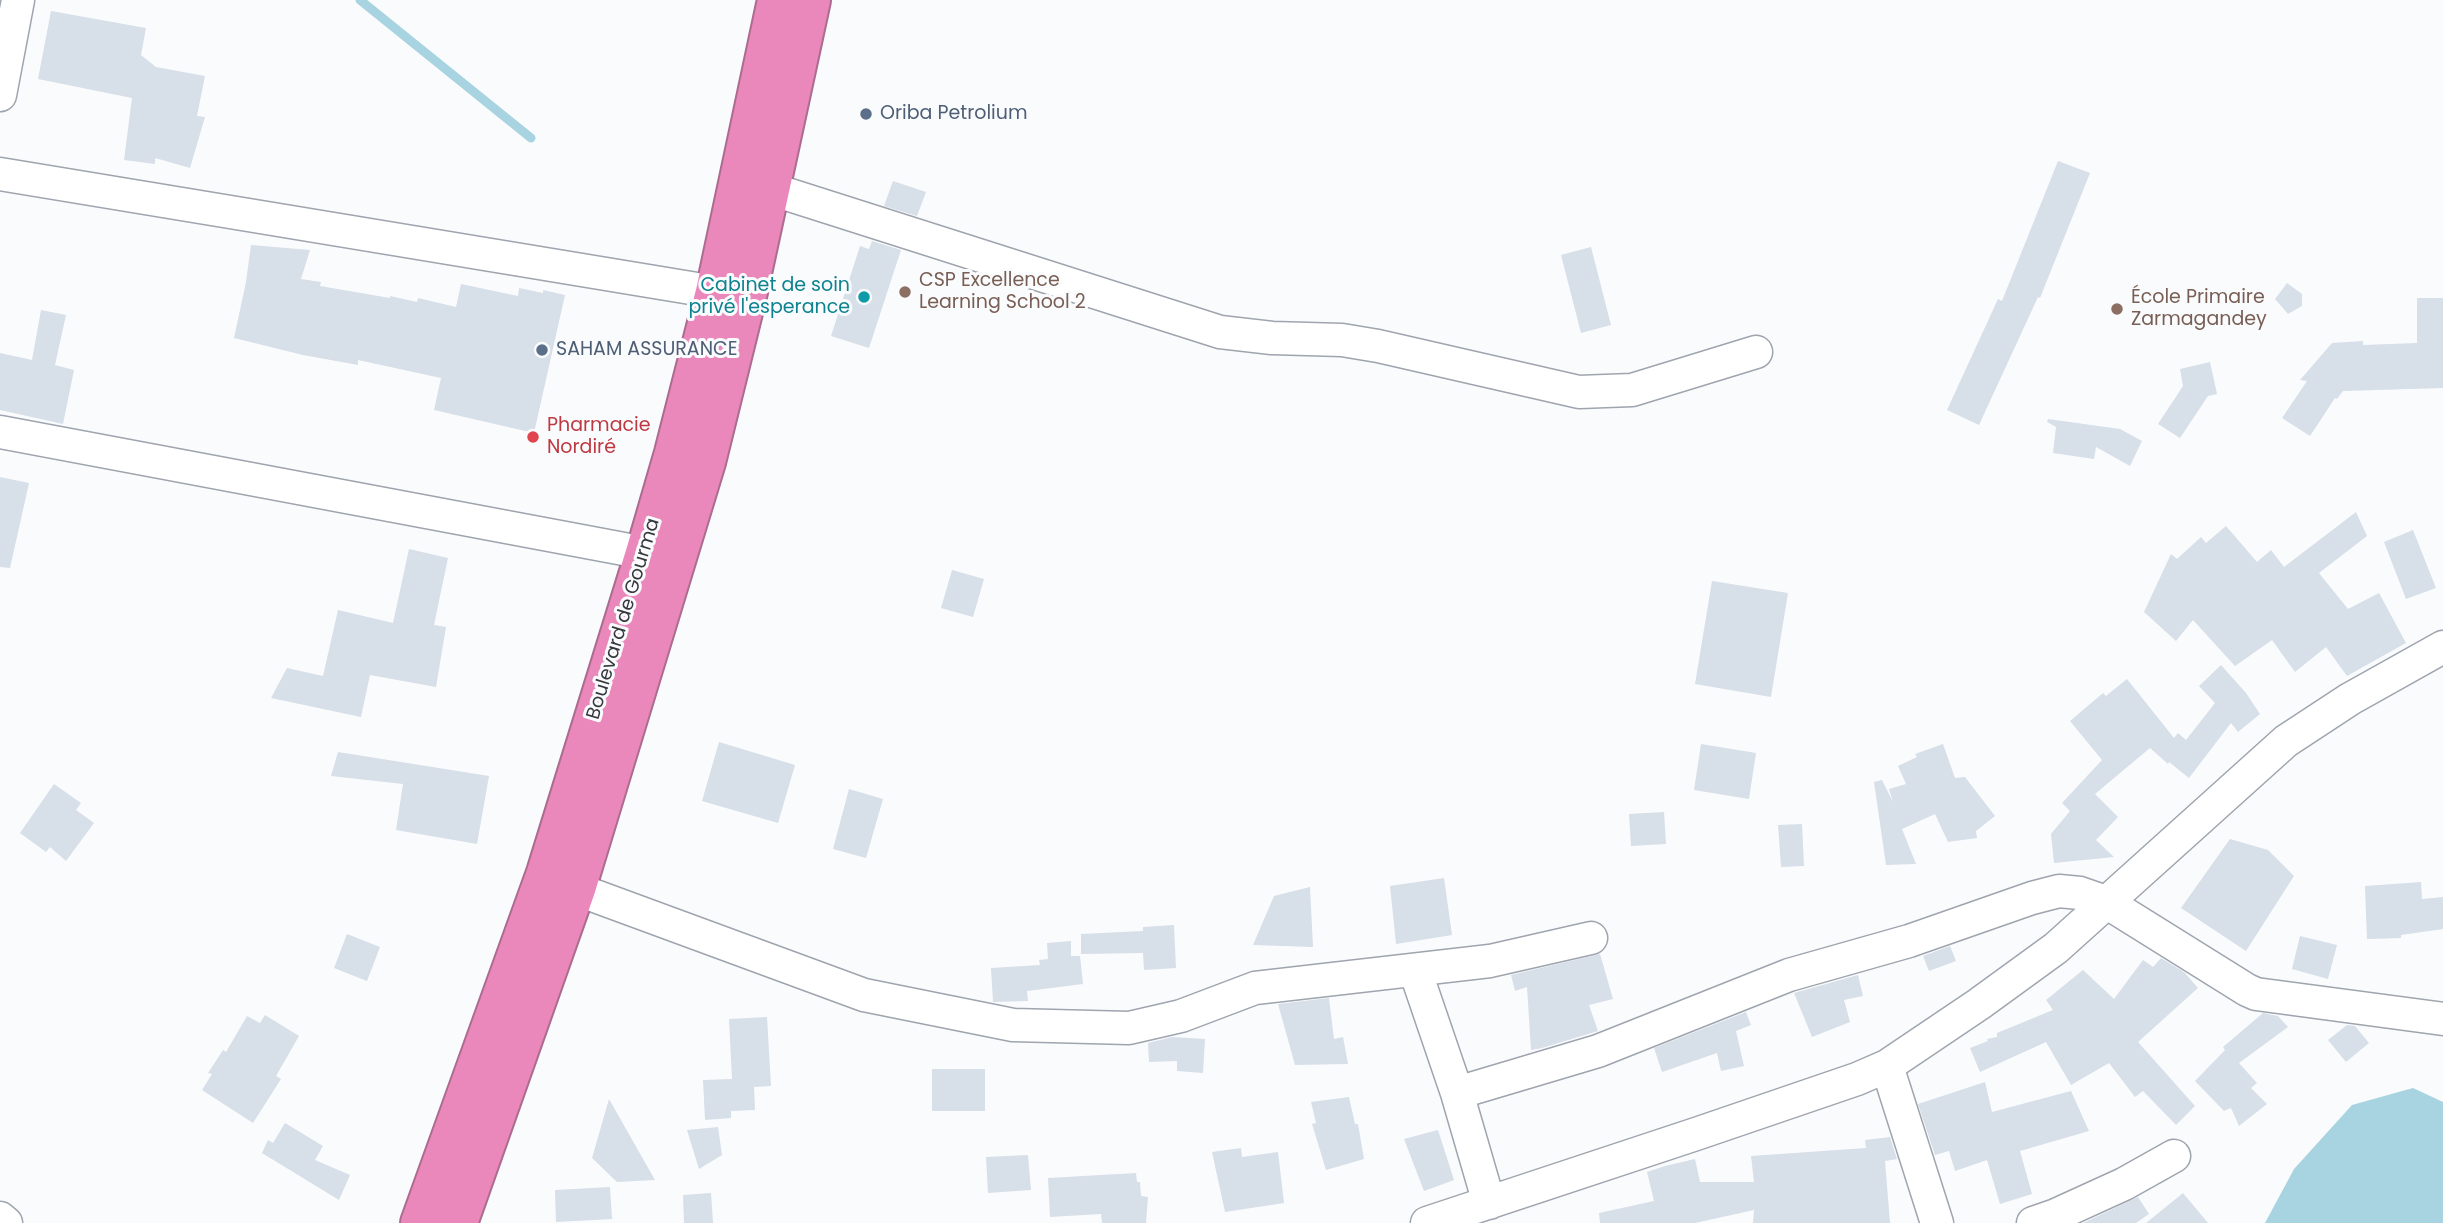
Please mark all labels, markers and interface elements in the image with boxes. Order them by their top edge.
place label: Oriba Petrolium [880,103,1027,125]
marker: Oriba Petrolium [858,106,874,122]
place label: CSP Excellence Learning School 2 [919,270,1086,314]
place label: Cabinet de soin privé l'esperance [688,275,850,319]
marker: CSP Excellence Learning School 2 [897,284,913,300]
place label: École Primaire Zarmagandey [2131,287,2267,331]
marker: Cabinet de soin privé l'esperance [856,289,872,305]
marker: École Primaire Zarmagandey [2109,301,2125,317]
place label: SAHAM ASSURANCE [556,339,737,361]
marker: SAHAM ASSURANCE [534,342,550,358]
place label: Pharmacie Nordiré [547,415,650,459]
marker: Pharmacie Nordiré [525,429,541,445]
street label: Boulevard de Gourma [583,516,665,722]

